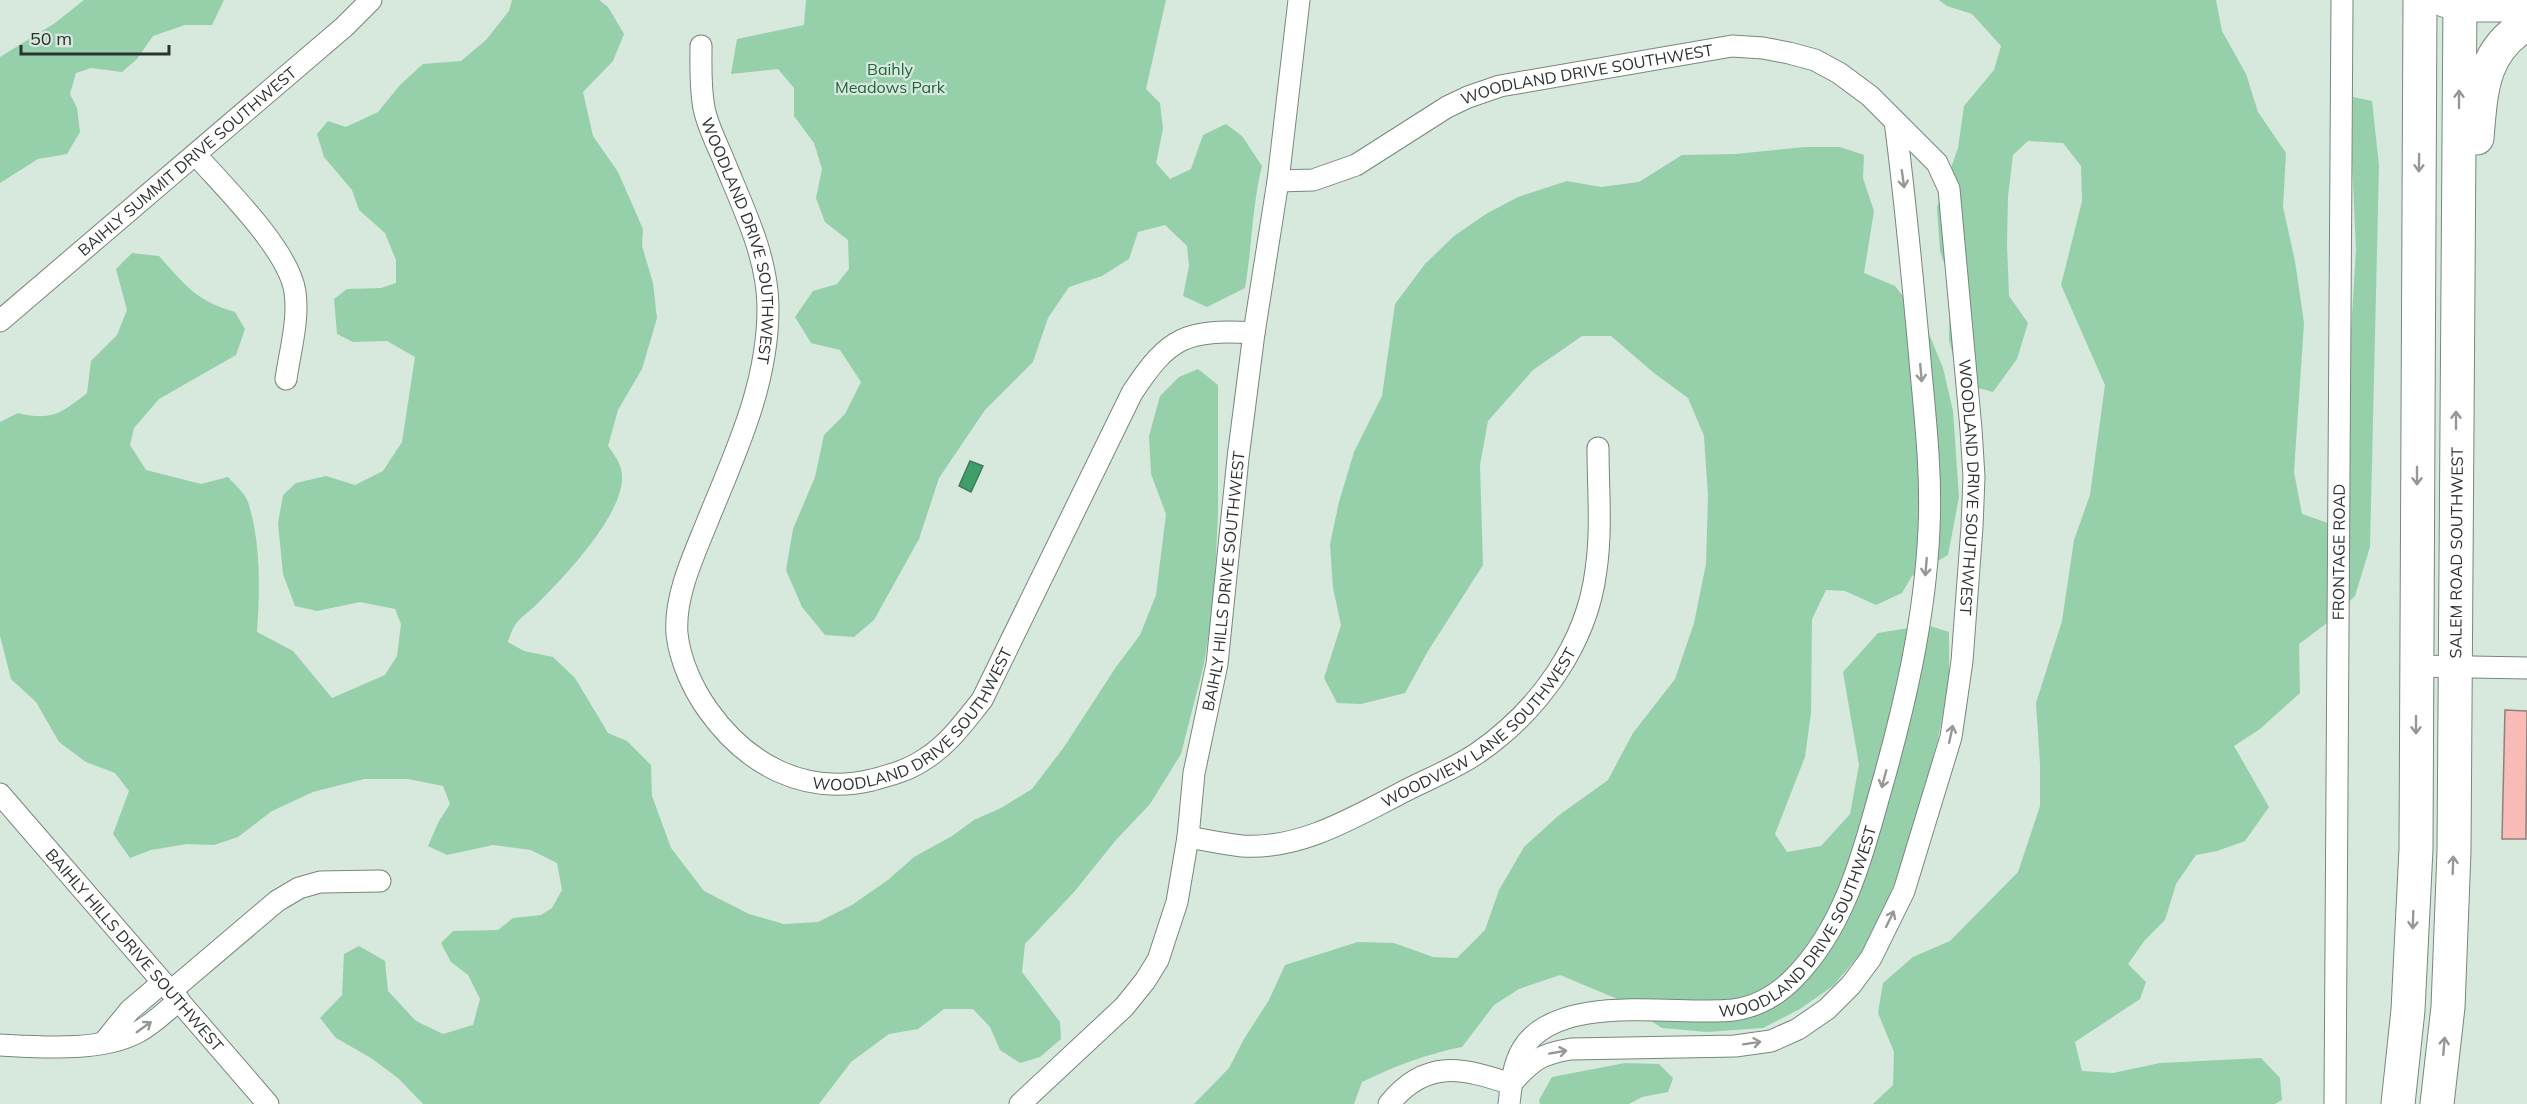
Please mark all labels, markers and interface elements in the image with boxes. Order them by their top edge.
scale bar [21,18,170,56]
text: 50 m [30,27,72,50]
street label: WOODLAND DRIVE SOUTHWEST [1458,39,1715,109]
park label: Baihly Meadows Park [835,59,946,97]
street label: BAIHLY SUMMIT DRIVE SOUTHWEST [74,62,301,260]
one-way arrow [2453,90,2464,110]
street label: WOODLAND DRIVE SOUTHWEST [697,115,778,366]
one-way arrow [2413,153,2425,173]
one-way arrow [1897,168,1908,188]
street label: WOODLAND DRIVE SOUTHWEST [1955,358,1984,616]
one-way arrow [1916,362,1927,382]
one-way arrow [2450,411,2462,431]
street label: SALEM ROAD SOUTHWEST [2445,447,2467,658]
street label: BAIHLY HILLS DRIVE SOUTHWEST [1197,450,1249,713]
one-way arrow [2411,465,2423,485]
street label: FRONTAGE ROAD [2328,484,2349,620]
one-way arrow [1920,557,1931,577]
street label: WOODLAND DRIVE SOUTHWEST [811,644,1016,794]
street label: WOODVIEW LANE SOUTHWEST [1378,644,1580,811]
one-way arrow [2410,714,2422,734]
one-way arrow [1946,725,1957,744]
one-way arrow [1878,769,1889,788]
street label: WOODLAND DRIVE SOUTHWEST [1718,823,1880,1021]
street label: BAIHLY HILLS DRIVE SOUTHWEST [42,844,228,1056]
one-way arrow [2447,855,2459,875]
one-way arrow [2407,909,2419,929]
one-way arrow [1885,910,1897,928]
one-way arrow [135,1021,151,1033]
one-way arrow [2439,1037,2450,1056]
one-way arrow [1742,1038,1762,1049]
one-way arrow [1548,1046,1567,1057]

